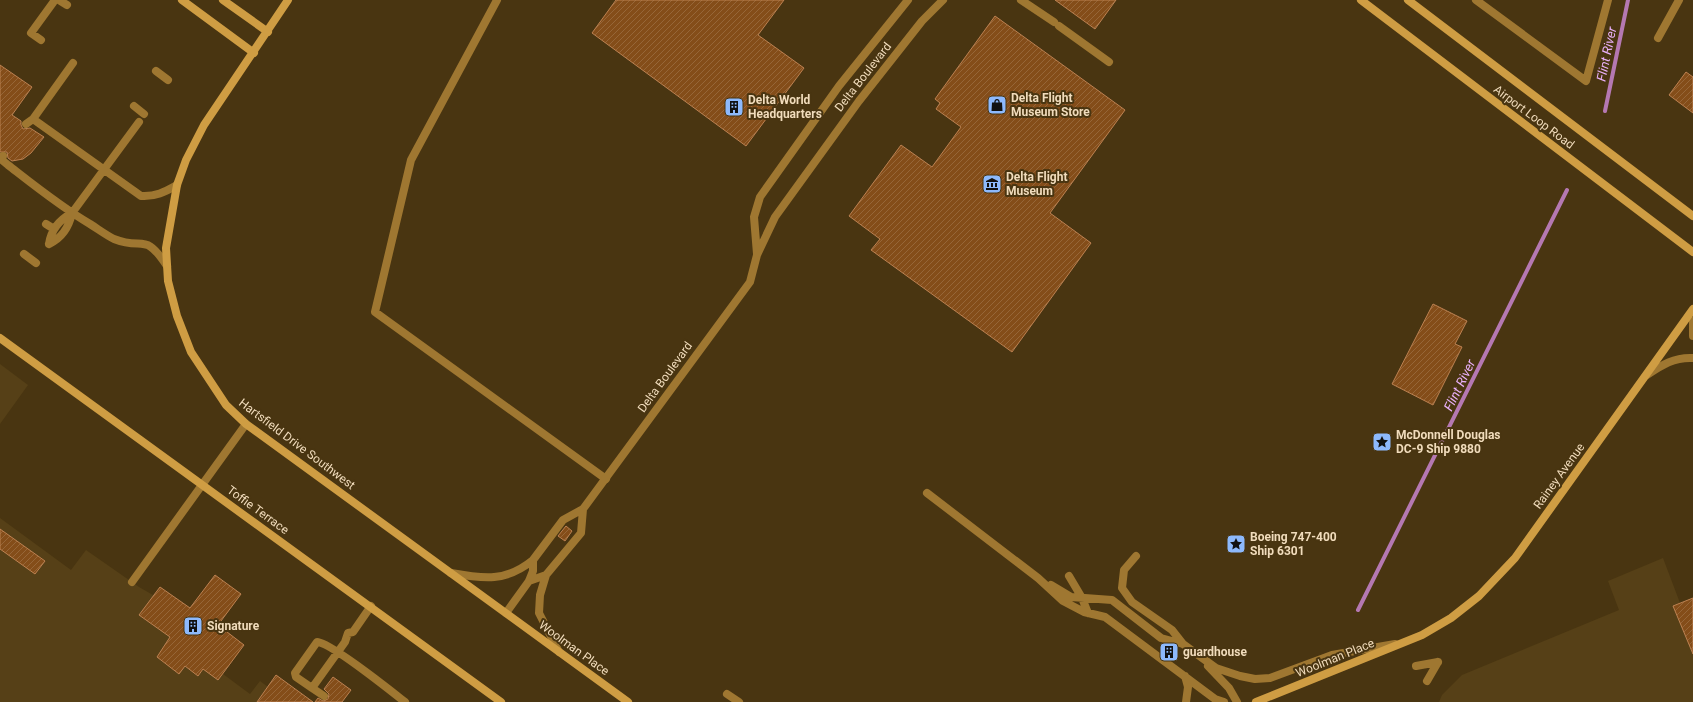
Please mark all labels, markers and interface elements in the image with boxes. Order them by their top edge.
water label: Flint River [1593,25,1620,83]
street label: Delta Boulevard [832,40,894,114]
street label: Airport Loop Road [1491,82,1577,152]
place label: Delta Flight Museum Store [1011,91,1090,119]
place label: Delta World Headquarters [748,93,822,121]
shop icon: Delta Flight Museum Store [986,94,1008,116]
building icon: Delta World Headquarters [723,96,745,118]
place label: Delta Flight Museum [1006,170,1068,198]
museum icon: Delta Flight Museum [981,173,1003,195]
street label: Delta Boulevard [635,339,695,415]
water label: Flint River [1441,356,1479,413]
street label: Hartsfield Drive Southwest [236,396,358,492]
place label: McDonnell Douglas DC-9 Ship 9880 [1396,428,1501,456]
place icon: McDonnell Douglas DC-9 Ship 9880 [1371,431,1393,453]
street label: Rainey Avenue [1531,440,1587,512]
street label: Toffie Terrace [224,483,292,537]
place label: Boeing 747-400 Ship 6301 [1250,530,1337,558]
place icon: Boeing 747-400 Ship 6301 [1225,533,1247,555]
building icon: Signature [182,615,204,637]
street label: Woolman Place [536,618,612,678]
place label: Signature [207,619,260,633]
street label: Woolman Place [1294,636,1376,680]
building icon: guardhouse [1158,641,1180,663]
place label: guardhouse [1183,645,1247,659]

